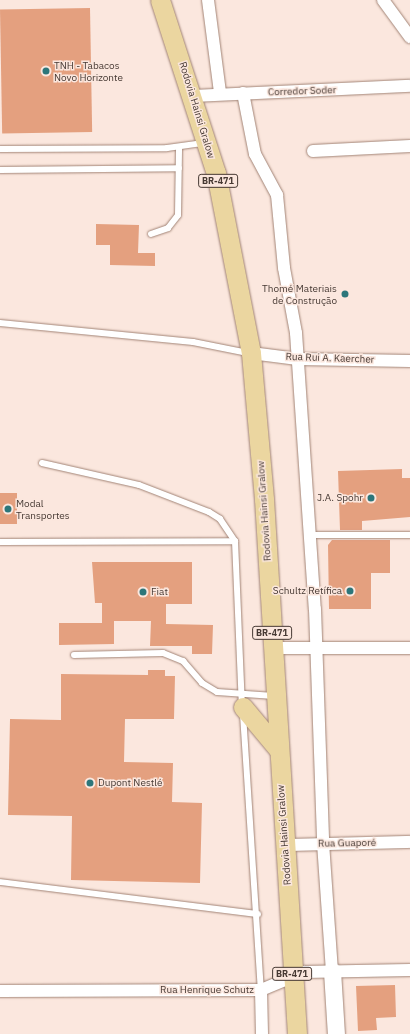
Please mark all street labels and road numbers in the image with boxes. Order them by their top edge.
street label: Rodovia Hainsi Gralow [177,60,217,160]
street label: Corredor Soder [268,84,336,98]
road number: BR-471 [198,174,238,188]
street label: Rua Rui A. Kaercher [285,350,375,366]
street label: Rodovia Hainsi Gralow [255,460,273,562]
road number: BR-471 [252,626,292,640]
street label: Rodovia Hainsi Gralow [275,784,293,886]
street label: Rua Guaporé [318,836,376,850]
road number: BR-471 [272,967,312,981]
street label: Rua Henrique Schutz [160,984,254,996]

